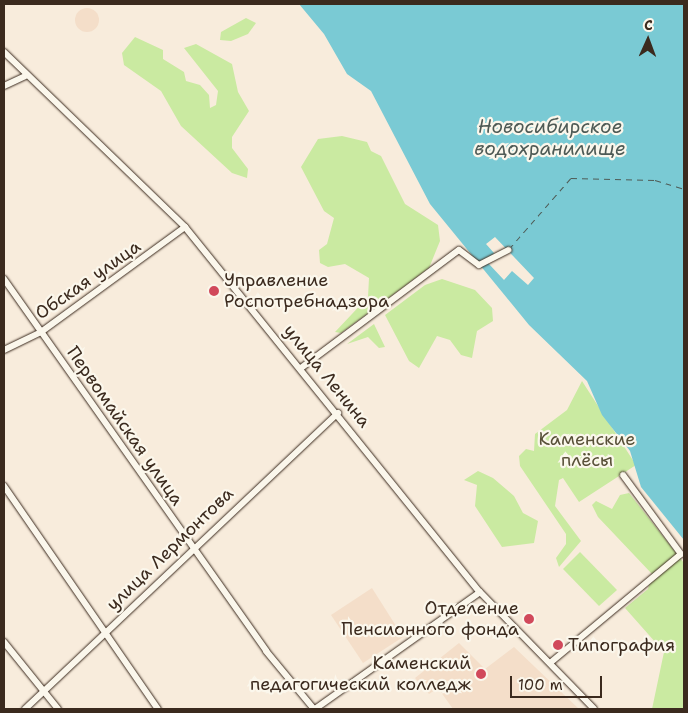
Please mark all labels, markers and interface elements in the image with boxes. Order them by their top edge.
north arrow [623,15,673,65]
text: С [644,16,653,34]
water label: Новосибирское водохранилище [474,116,626,160]
street label: Обская улица [31,236,145,324]
place label: Управление Роспотребнадзора [224,270,389,312]
marker: Управление Роспотребнадзора [208,285,220,297]
street label: улица Ленина [279,320,375,432]
street label: Первомайская улица [62,342,188,510]
park label: Каменские плёсы [539,429,635,472]
street label: улица Лермонтова [102,483,238,615]
place label: Отделение Пенсионного фонда [341,598,519,640]
marker: Отделение Пенсионного фонда [523,613,535,625]
place label: Типография [568,634,675,656]
marker: Типография [552,639,564,651]
place label: Каменский педагогический колледж [250,653,471,696]
scale bar [513,666,606,698]
marker: Каменский педагогический колледж [475,668,487,680]
text: 100 m [518,675,563,695]

